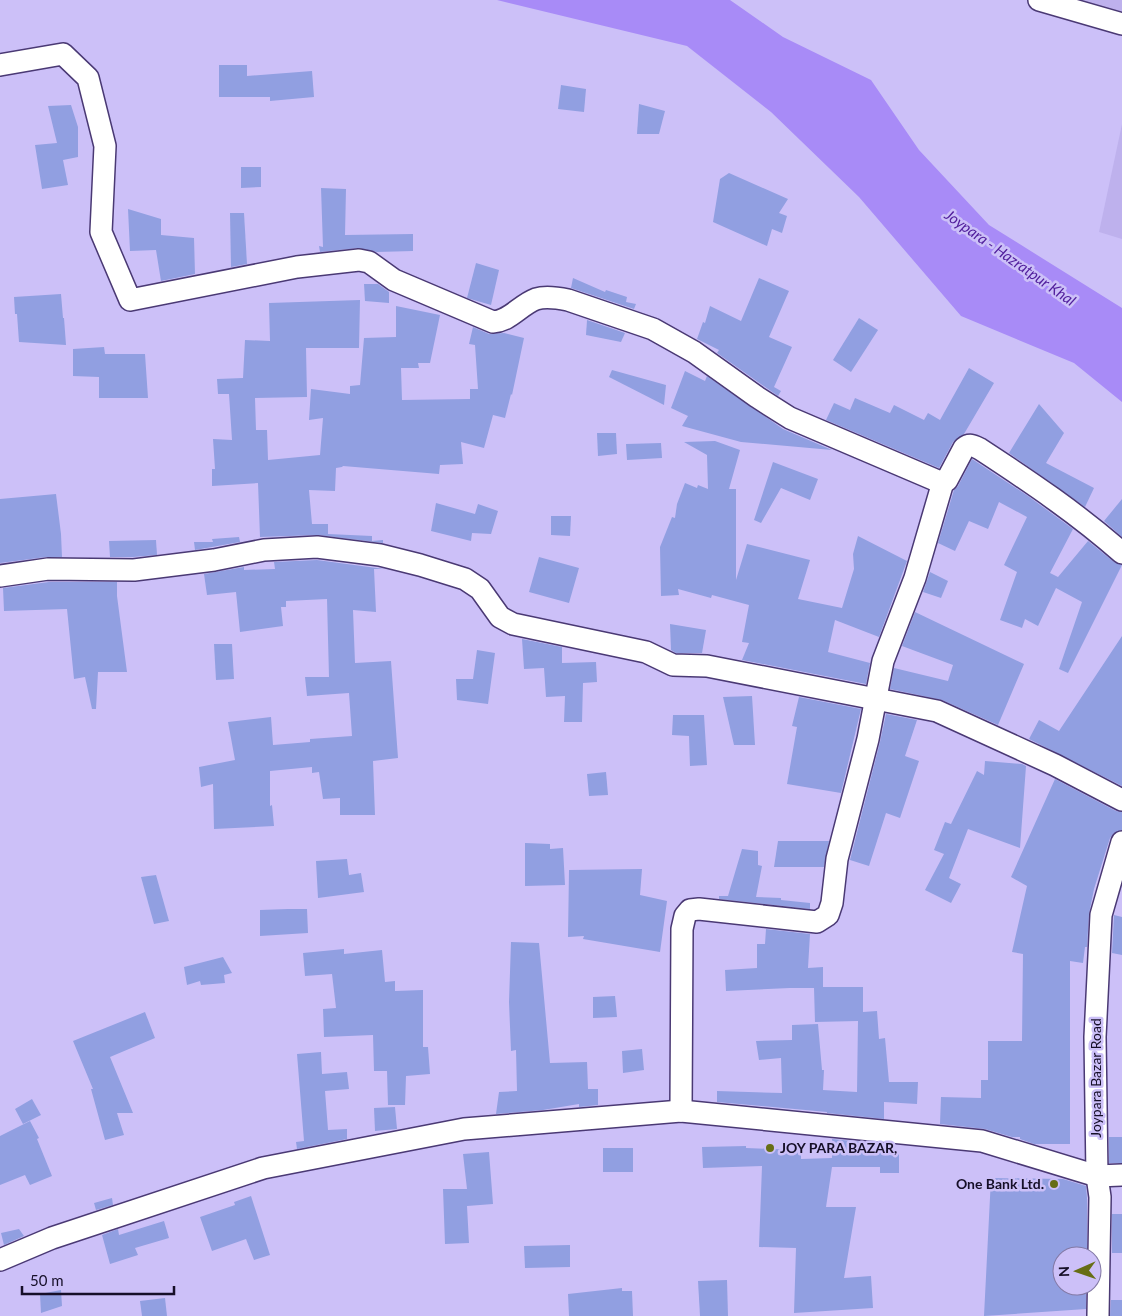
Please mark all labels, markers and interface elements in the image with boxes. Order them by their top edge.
water label: Joypara - Hazratpur Khal [941,205,1080,309]
street label: Joypara Bazar Road [1087,1018,1104,1138]
place label: JOY PARA BAZAR, [780,1139,897,1156]
marker: JOY PARA BAZAR, [764,1142,776,1154]
place label: One Bank Ltd. [956,1175,1044,1192]
marker: One Bank Ltd. [1048,1178,1060,1190]
north arrow [1052,1246,1102,1296]
scale bar [22,1264,175,1296]
text: N [1055,1266,1072,1277]
text: 50 m [30,1271,64,1289]

